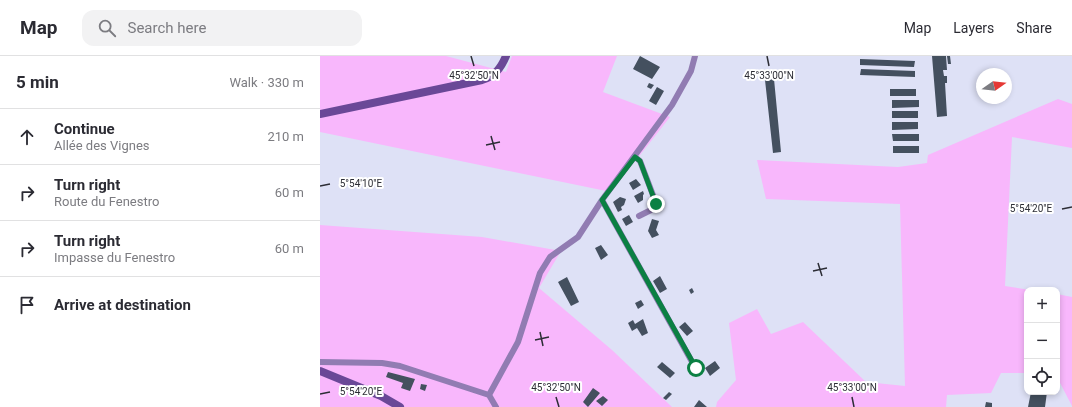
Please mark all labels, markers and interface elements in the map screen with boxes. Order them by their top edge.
search box [82,10,362,46]
text: Map [20,16,58,39]
icon: search [96,17,118,39]
text: Search here [128,19,206,37]
text: Map [904,20,931,36]
text: Layers [953,20,994,36]
text: Share [1016,20,1052,36]
north arrow [976,68,1012,104]
text: 45°32'50"N [449,70,499,81]
text: 45°33'00"N [744,70,794,81]
text: 5 min [16,72,59,92]
text: Walk · 330 m [229,75,304,90]
text: Continue [54,120,115,138]
icon: ahead [16,126,38,148]
text: 210 m [267,129,304,144]
text: Allée des Vignes [54,138,150,153]
text: Turn right [54,176,120,194]
text: 5°54'10"E [340,178,383,189]
icon: right [16,182,38,204]
text: 60 m [275,185,304,200]
text: Route du Fenestro [54,194,159,209]
route end [647,195,665,213]
text: 5°54'20"E [1010,203,1053,214]
text: Turn right [54,232,120,250]
icon: right [16,238,38,260]
text: 60 m [275,241,304,256]
text: Impasse du Fenestro [54,250,175,265]
map controls [1024,287,1060,395]
button: + [1024,287,1060,323]
icon: arrive [16,294,38,316]
text: Arrive at destination [54,296,191,314]
button: − [1024,323,1060,359]
route start [687,359,705,377]
button: locate [1024,359,1060,395]
text: 45°32'50"N [531,382,581,393]
text: 45°33'00"N [827,382,877,393]
text: 5°54'20"E [340,386,383,397]

